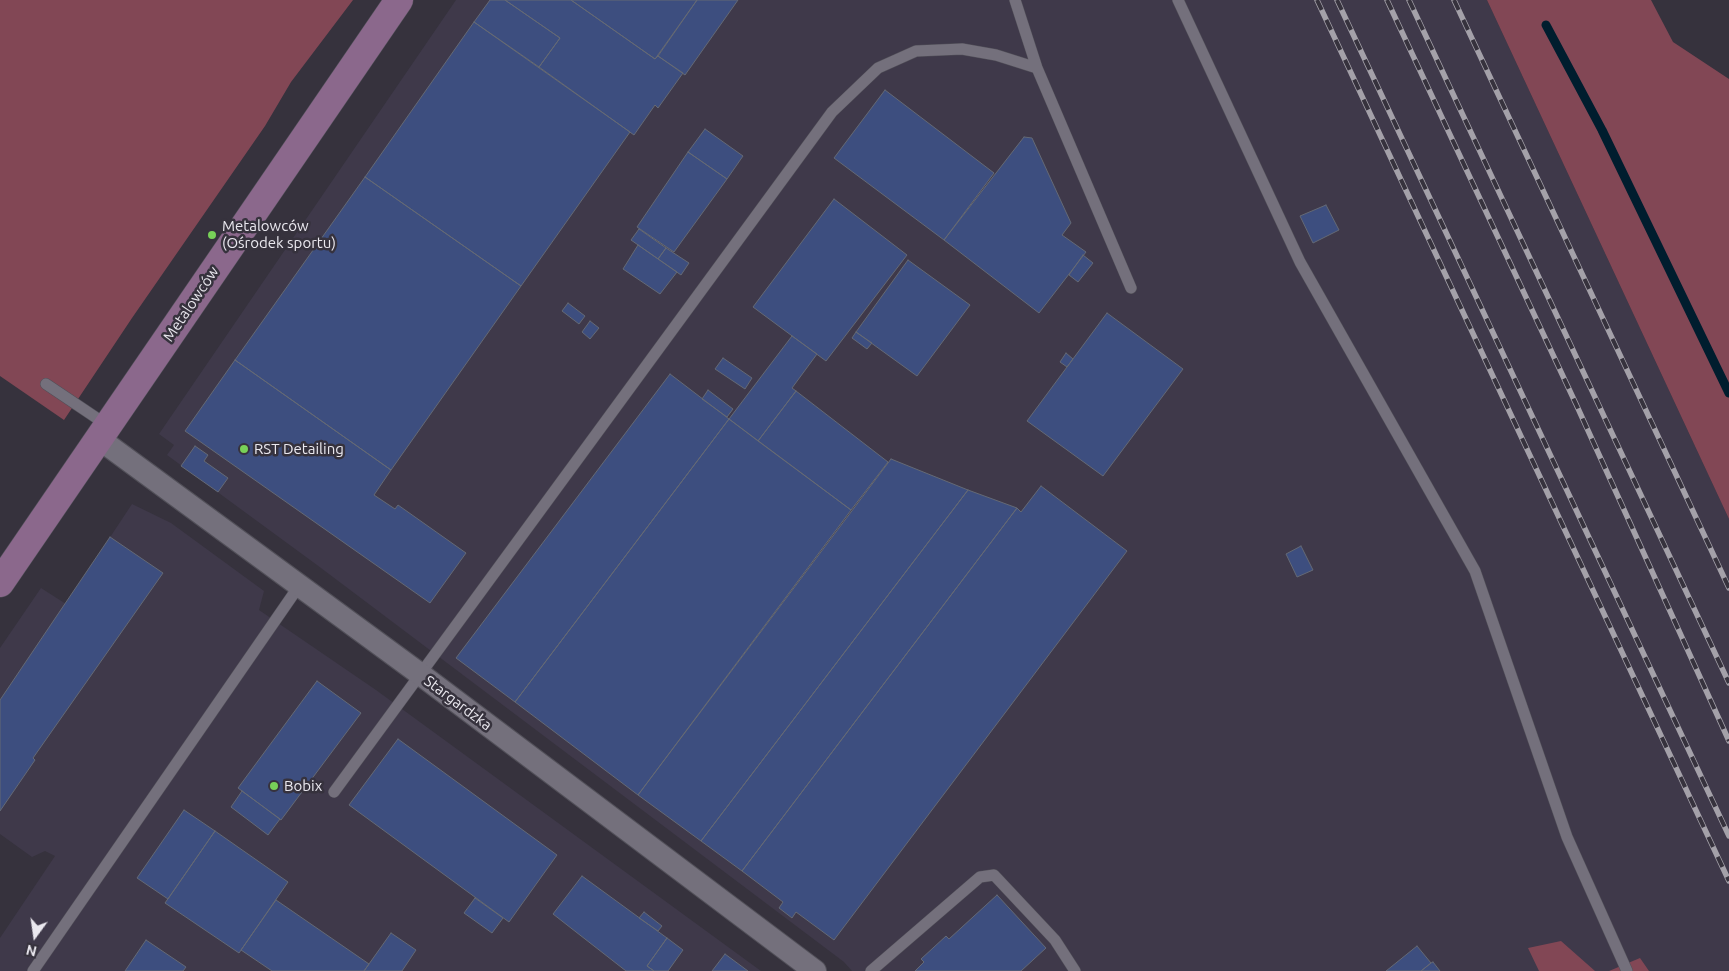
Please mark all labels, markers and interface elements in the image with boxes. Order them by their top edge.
place label: Metalowców (Ośrodek sportu) [222,217,336,252]
marker: Metalowców (Ośrodek sportu) [206,229,218,241]
street label: Metalowców [159,263,223,345]
place label: RST Detailing [254,440,344,458]
marker: RST Detailing [238,443,250,455]
street label: Stargardzka [421,672,495,734]
place label: Bobix [284,777,322,795]
marker: Bobix [268,780,280,792]
north arrow [10,911,60,961]
text: N [24,942,38,960]

